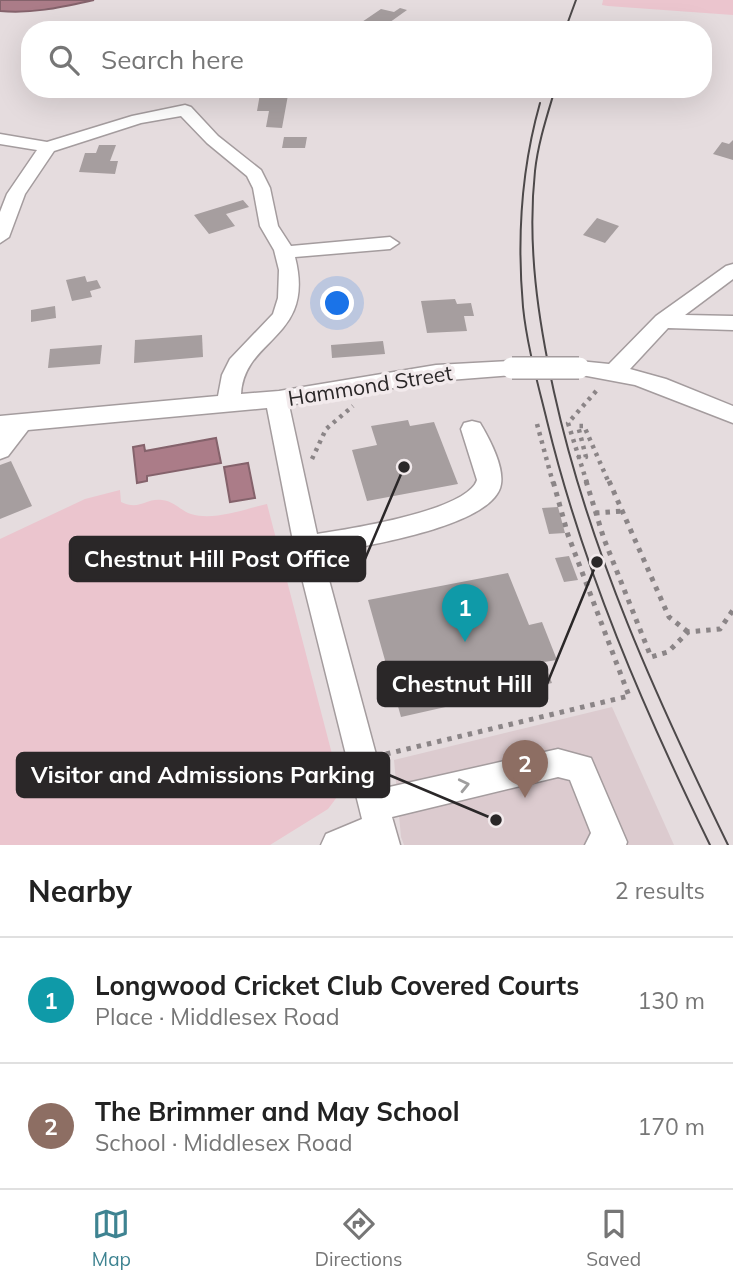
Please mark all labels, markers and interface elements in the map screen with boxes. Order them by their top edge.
search box [21,21,712,98]
icon: search [45,41,83,79]
text: Search here [101,43,244,76]
your location [320,286,354,320]
street label: Hammond Street [286,359,454,411]
callout: Chestnut Hill Post Office [70,537,365,581]
text: Chestnut Hill Post Office [84,544,350,573]
pin: 1 [442,584,488,642]
callout: Chestnut Hill [378,662,547,706]
text: Chestnut Hill [392,669,532,698]
pin: 2 [502,740,548,798]
callout: Visitor and Admissions Parking [17,753,389,797]
text: Visitor and Admissions Parking [30,760,375,789]
one-way arrow [458,779,470,793]
text: Nearby [28,872,132,910]
text: 2 results [615,876,705,905]
text: Longwood Cricket Club Covered Courts [95,969,579,1002]
text: 1 [44,986,58,1015]
text: 130 m [637,986,705,1015]
text: Place · Middlesex Road [95,1002,340,1031]
text: The Brimmer and May School [95,1095,459,1128]
text: 2 [44,1112,58,1141]
text: 170 m [637,1112,705,1141]
text: School · Middlesex Road [95,1128,353,1157]
tab: Map [92,1205,131,1271]
tab: Directions [315,1205,403,1271]
tab: Saved [586,1205,641,1271]

